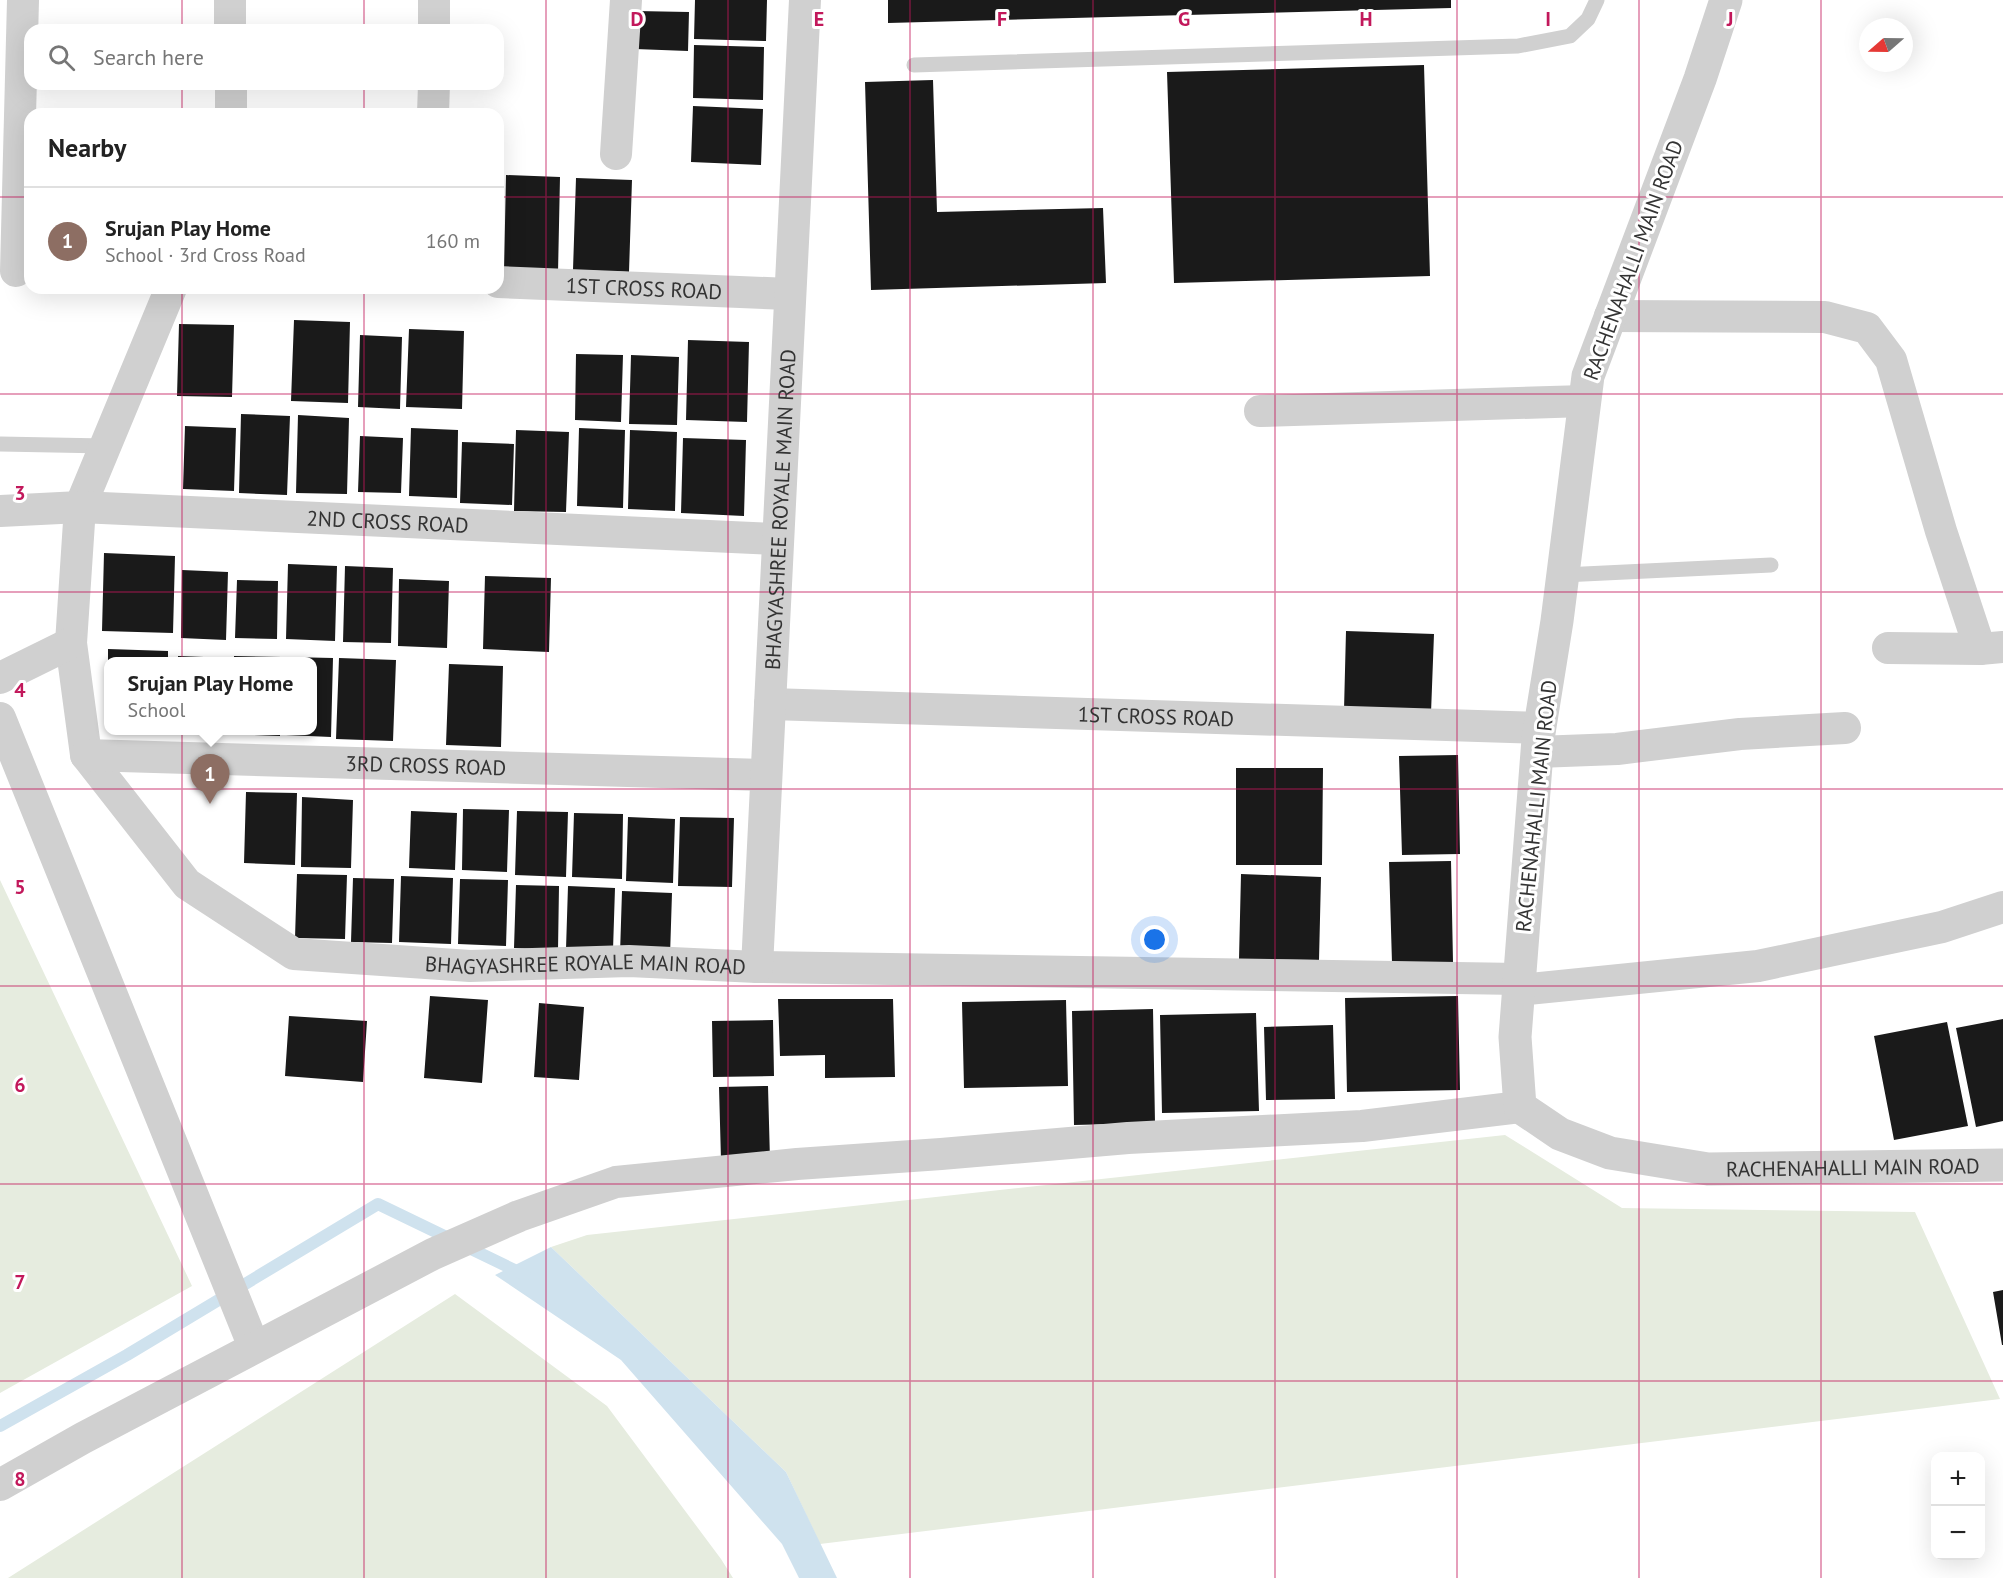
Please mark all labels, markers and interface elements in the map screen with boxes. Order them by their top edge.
text: D [631,6,644,32]
text: E [814,6,824,32]
text: F [997,6,1007,32]
text: G [1178,6,1190,32]
text: H [1359,6,1373,32]
text: I [1545,6,1551,32]
text: J [1726,6,1733,32]
north arrow [1859,18,1913,72]
search box [24,24,504,90]
icon: search [45,41,78,74]
text: Search here [93,43,204,71]
text: Nearby [48,131,126,164]
street label: RACHENAHALLI MAIN ROAD [1577,136,1689,384]
text: Srujan Play Home [105,214,271,242]
text: 1 [62,228,73,254]
text: 160 m [426,228,480,254]
text: School · 3rd Cross Road [105,242,306,268]
street label: 1ST CROSS ROAD [565,271,723,305]
street label: BHAGYASHREE ROYALE MAIN ROAD [758,348,801,671]
text: 3 [14,480,26,506]
street label: 2ND CROSS ROAD [306,504,469,538]
popup [104,657,317,735]
text: Srujan Play Home [128,669,293,697]
text: 4 [14,677,26,703]
street label: RACHENAHALLI MAIN ROAD [1509,679,1563,933]
text: School [128,697,185,723]
street label: 1ST CROSS ROAD [1077,700,1234,732]
street label: 3RD CROSS ROAD [345,749,507,781]
pin: 1 [190,754,230,804]
text: 5 [14,874,26,900]
your location [1140,925,1169,954]
street label: BHAGYASHREE ROYALE MAIN ROAD [424,947,746,980]
text: 6 [14,1072,26,1098]
street label: RACHENAHALLI MAIN ROAD [1726,1152,1980,1182]
text: 7 [14,1269,26,1295]
map controls [1931,1452,1985,1560]
button: + [1931,1452,1985,1506]
text: 8 [14,1466,26,1492]
button: − [1931,1506,1985,1560]

